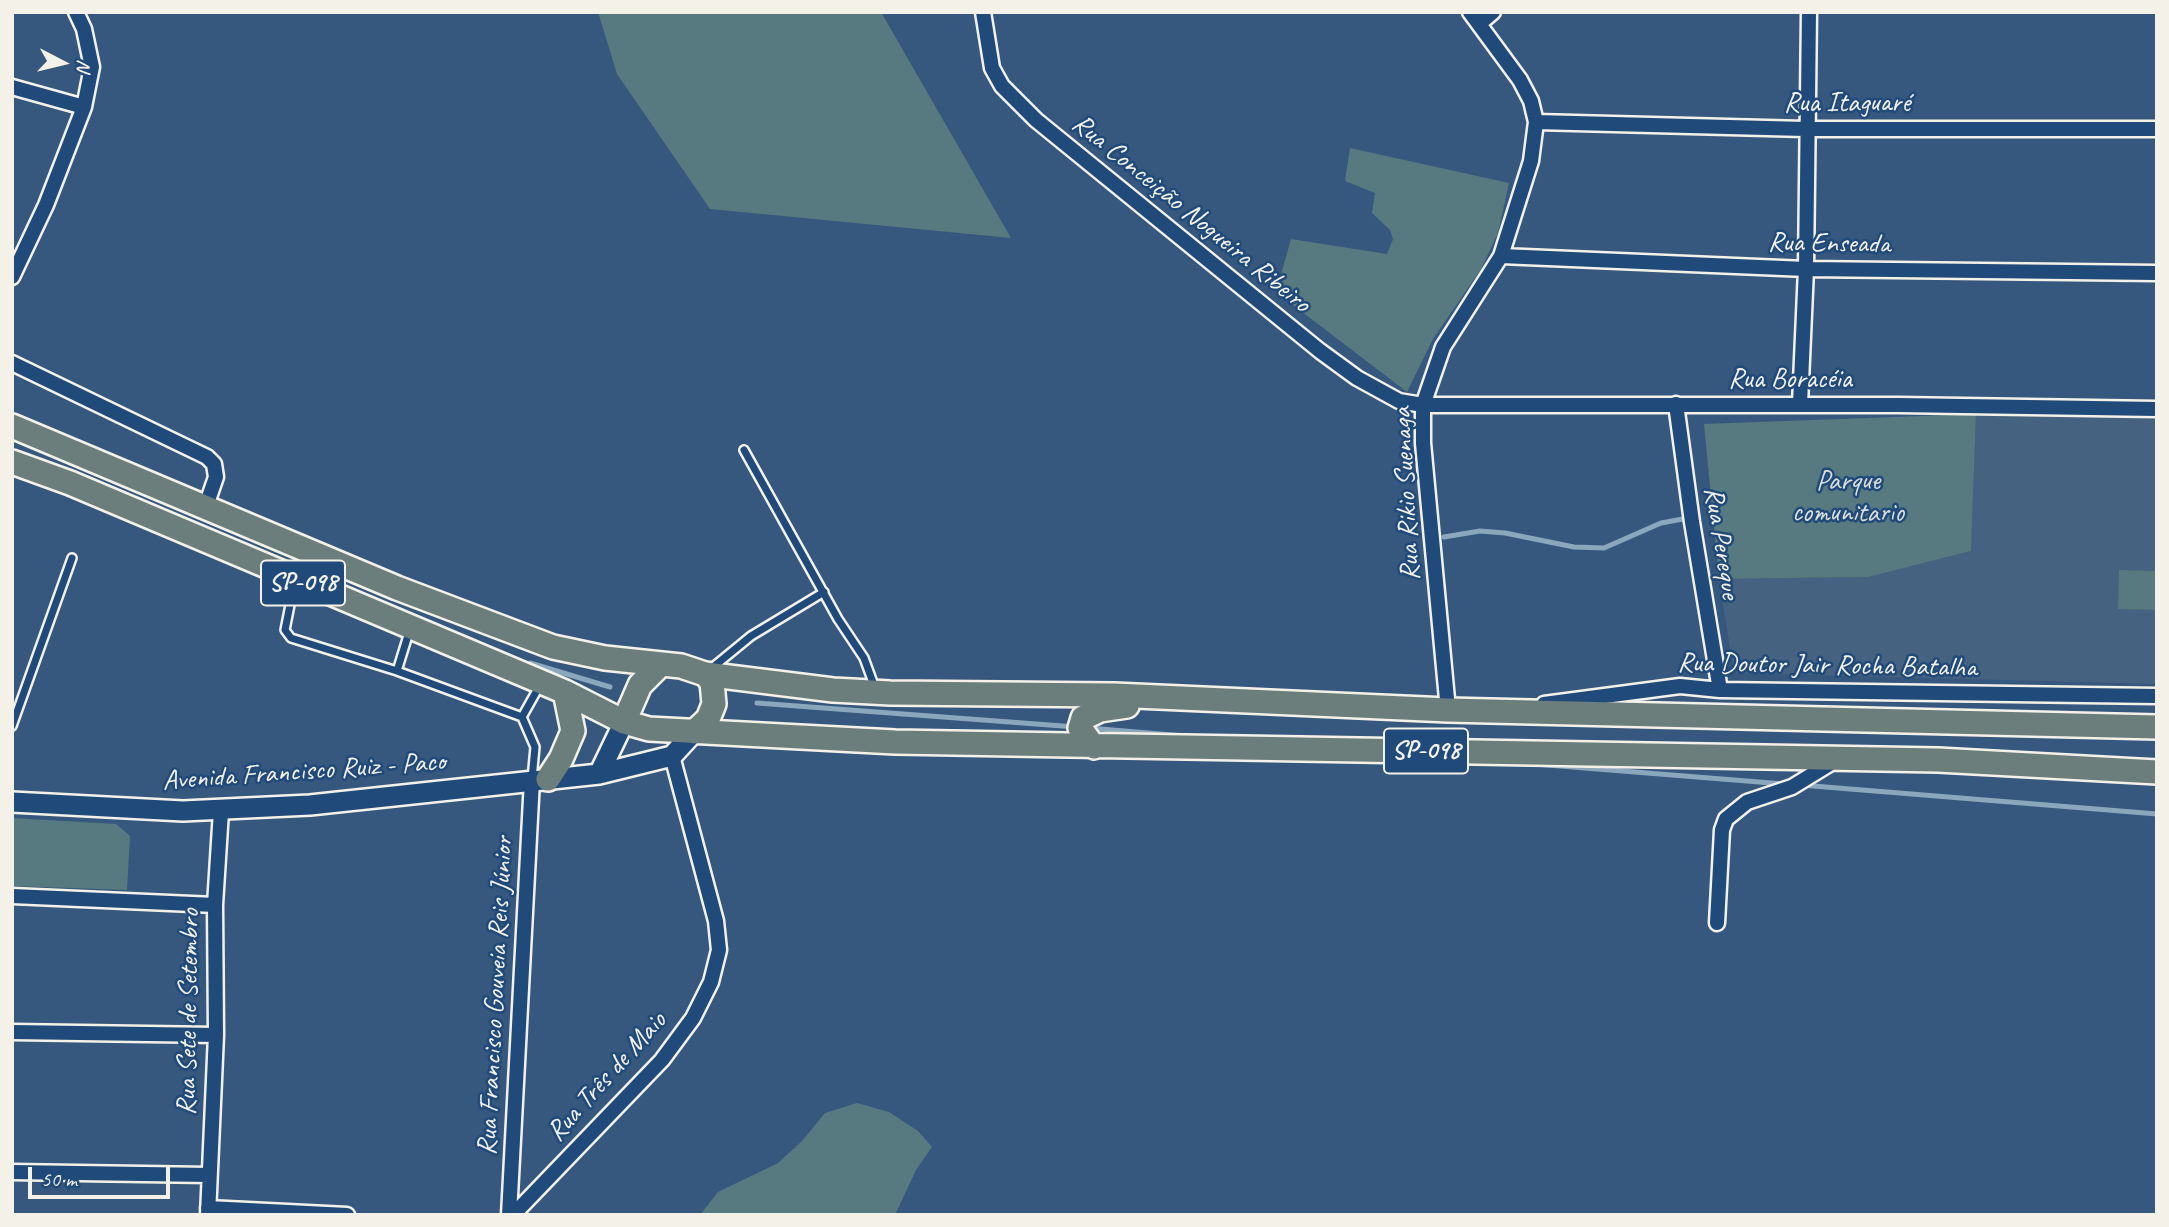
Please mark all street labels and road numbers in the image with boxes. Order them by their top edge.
street label: Rua Itaguaré [1784,87,1910,121]
street label: Rua Conceição Nogueira Ribeiro [1065,107,1317,321]
street label: Rua Enseada [1768,226,1890,262]
street label: Rua Boracéia [1728,363,1852,397]
street label: Rua Rikio Suenaga [1386,406,1428,582]
street label: Rua Pereque [1696,484,1746,602]
road number: SP-098 [261,561,345,606]
street label: Rua Doutor Jair Rocha Batalha [1677,647,1977,685]
road number: SP-098 [1384,729,1468,774]
street label: Avenida Francisco Ruiz - Paco [161,745,447,799]
street label: Rua Francisco Gouveia Reis Júnior [471,836,521,1156]
street label: Rua Sete de Setembro [170,908,208,1116]
street label: Rua Três de Maio [540,1005,674,1149]

